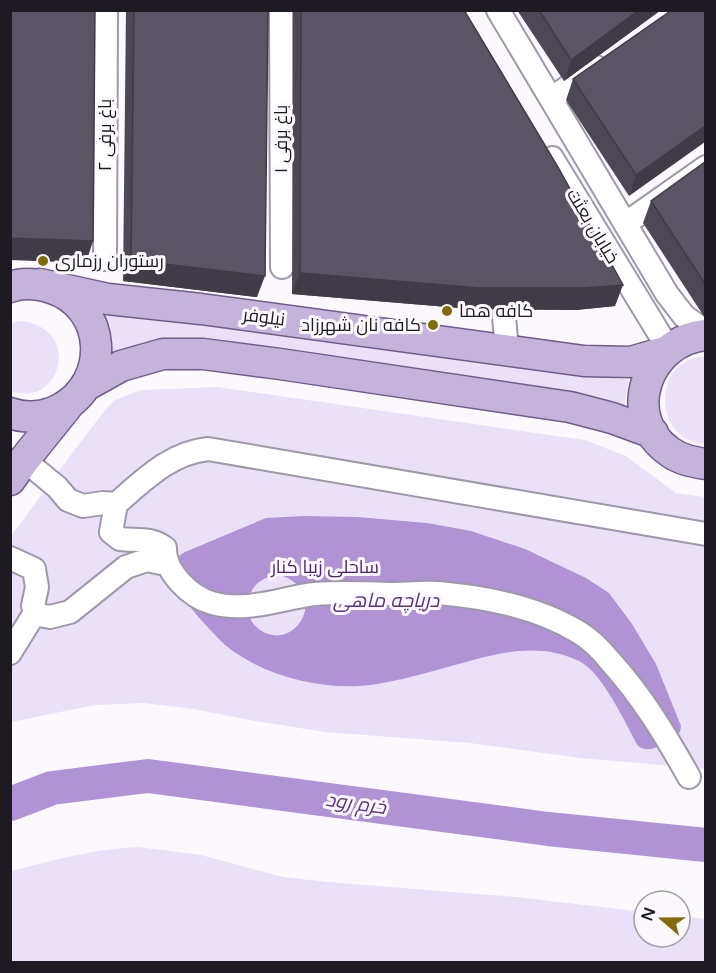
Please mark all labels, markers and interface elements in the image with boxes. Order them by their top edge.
street label: باغ برفی ۲ [94,99,117,171]
street label: باغ برفی ۱ [270,105,293,173]
street label: خیابان بعثت [562,184,624,268]
place label: رستوران رزماری [55,250,164,272]
marker: رستوران رزماری [36,254,50,268]
place label: کافه هما [459,300,533,322]
street label: نیلوفر [241,303,286,330]
marker: کافه هما [440,304,454,318]
place label: کافه نان شهرزاد [301,314,421,336]
marker: کافه نان شهرزاد [426,318,440,332]
park label: ساحلی زیبا کنار [270,556,379,578]
water label: دریاچه ماهی [333,589,441,614]
water label: خرم رود [324,788,388,821]
north arrow [632,889,692,949]
text: N [637,905,660,924]

